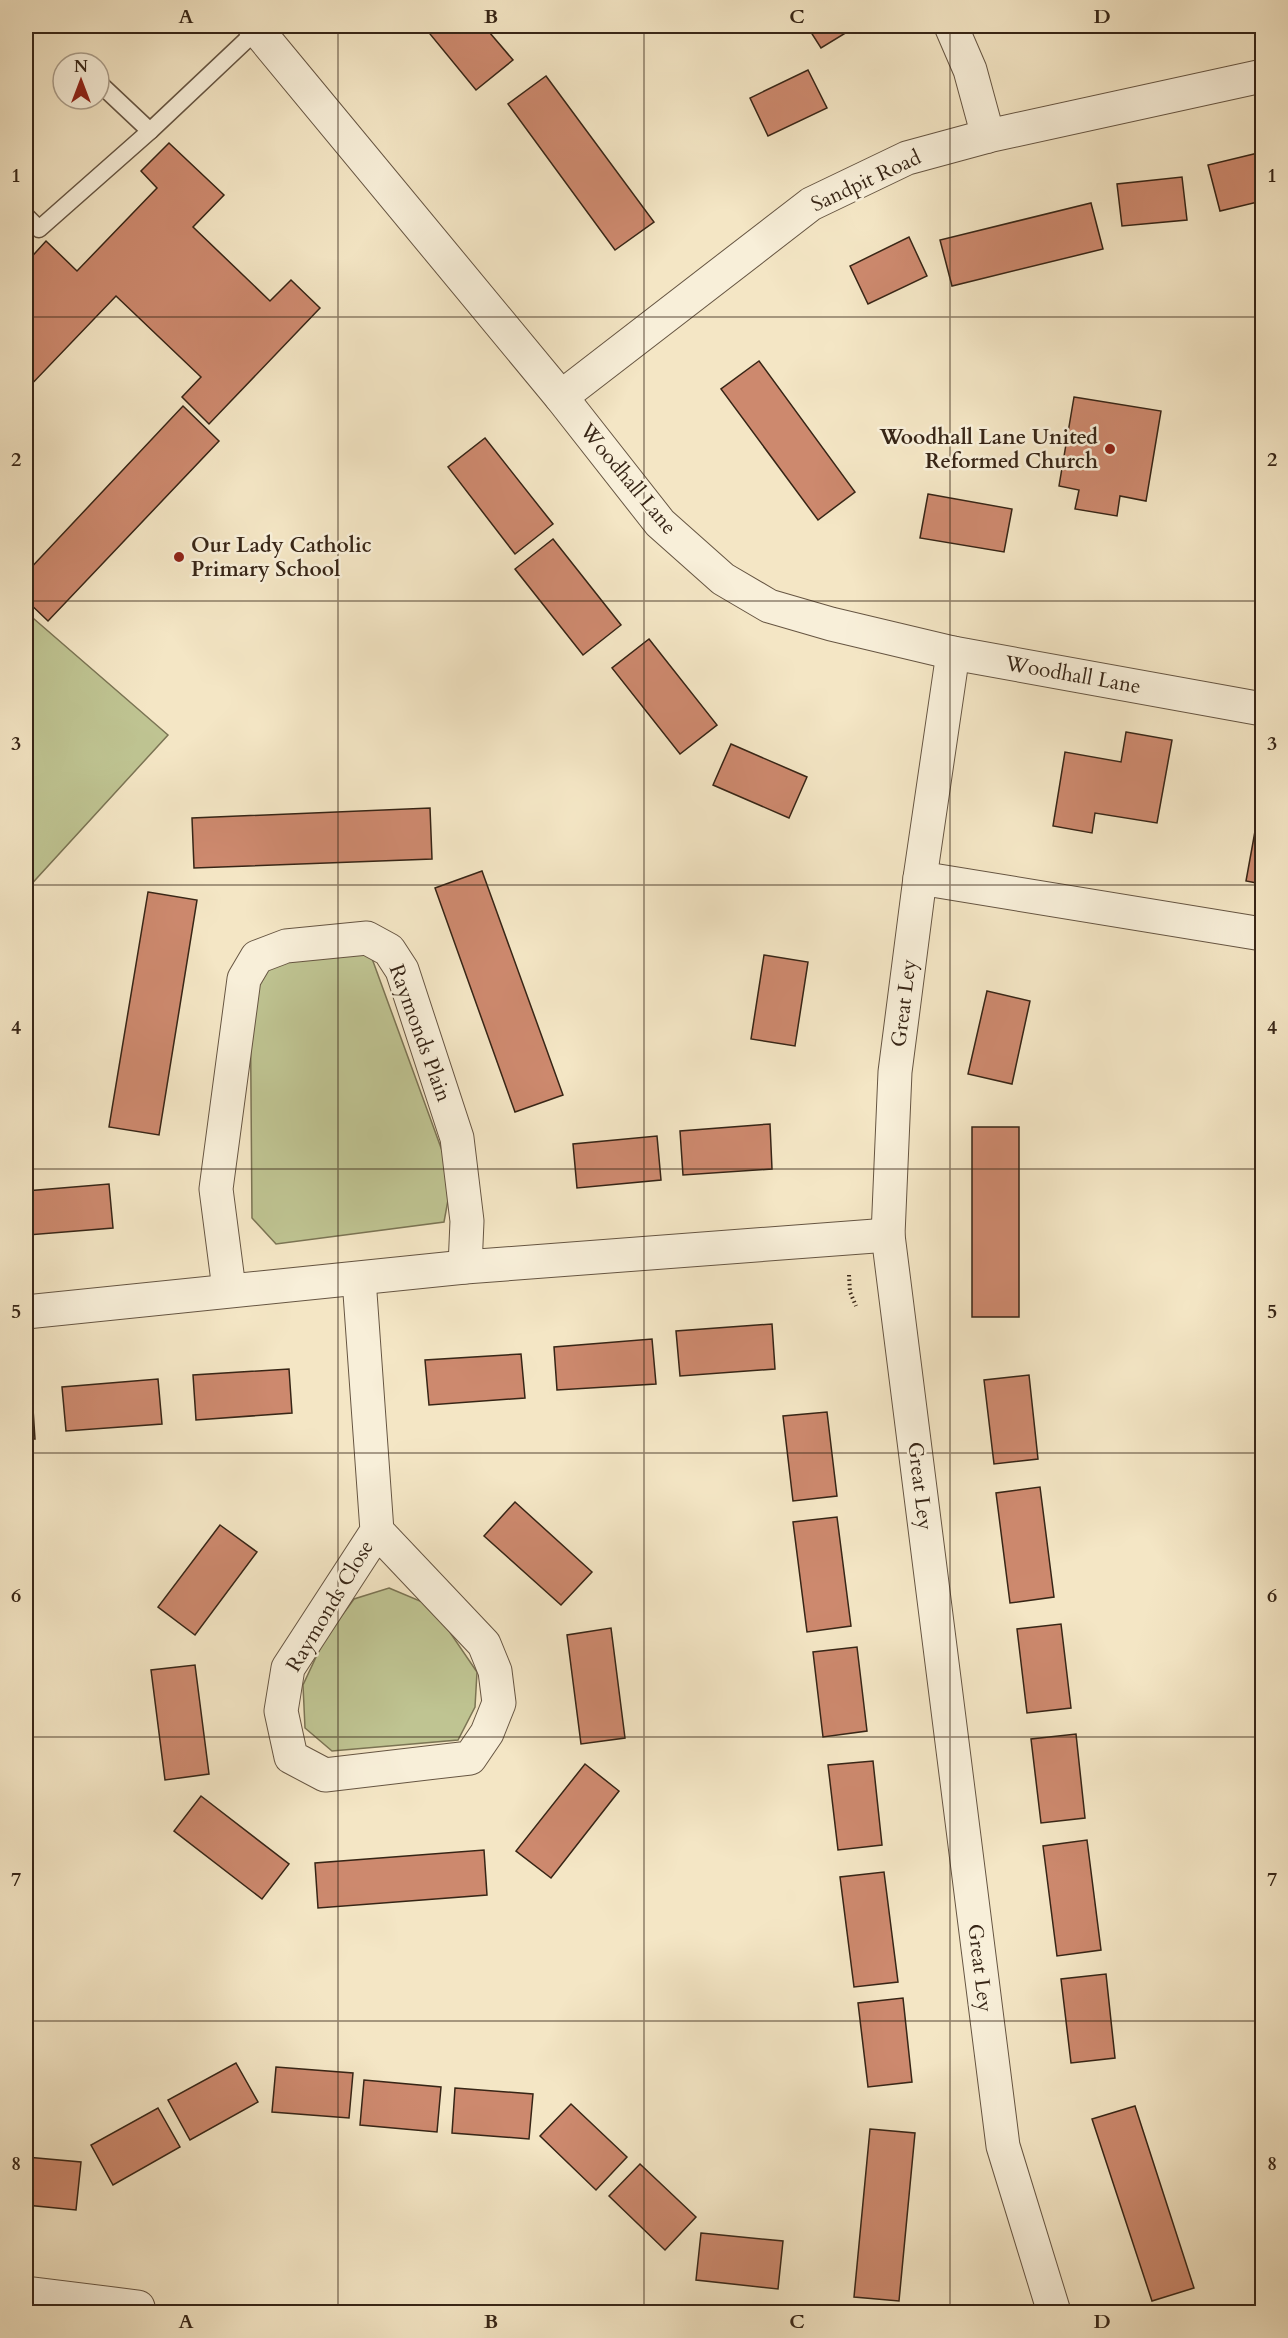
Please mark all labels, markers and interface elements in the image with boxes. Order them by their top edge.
text: A [178,3,194,30]
text: B [484,3,498,30]
text: C [789,3,805,30]
text: D [1093,3,1111,30]
north arrow [51,51,111,111]
text: N [74,56,88,78]
street label: Sandpit Road [806,143,926,219]
text: 1 [11,162,21,189]
text: 1 [1267,162,1277,189]
street label: Woodhall Lane [572,416,683,541]
place label: Woodhall Lane United Reformed Church [879,423,1098,476]
marker: Woodhall Lane United Reformed Church [1103,442,1117,456]
text: 2 [11,446,21,473]
text: 2 [1267,446,1277,473]
place label: Our Lady Catholic Primary School [191,531,372,584]
marker: Our Lady Catholic Primary School [172,550,186,564]
street label: Woodhall Lane [1002,649,1143,701]
text: 3 [11,730,21,757]
text: 3 [1267,730,1277,757]
street label: Great Ley [884,957,924,1049]
street label: Raymonds Plain [382,960,458,1106]
text: 4 [11,1014,21,1041]
text: 4 [1267,1014,1277,1041]
text: 5 [11,1298,21,1325]
text: 5 [1267,1298,1277,1325]
street label: Great Ley [900,1440,940,1532]
street label: Raymonds Close [279,1535,381,1677]
text: 6 [11,1582,21,1609]
text: 6 [1267,1582,1277,1609]
text: 7 [11,1866,21,1893]
text: 7 [1267,1866,1277,1893]
street label: Great Ley [960,1922,1000,2014]
text: 8 [11,2150,21,2177]
text: 8 [1267,2150,1277,2177]
text: A [178,2308,194,2335]
text: B [484,2308,498,2335]
text: C [789,2308,805,2335]
text: D [1093,2308,1111,2335]

